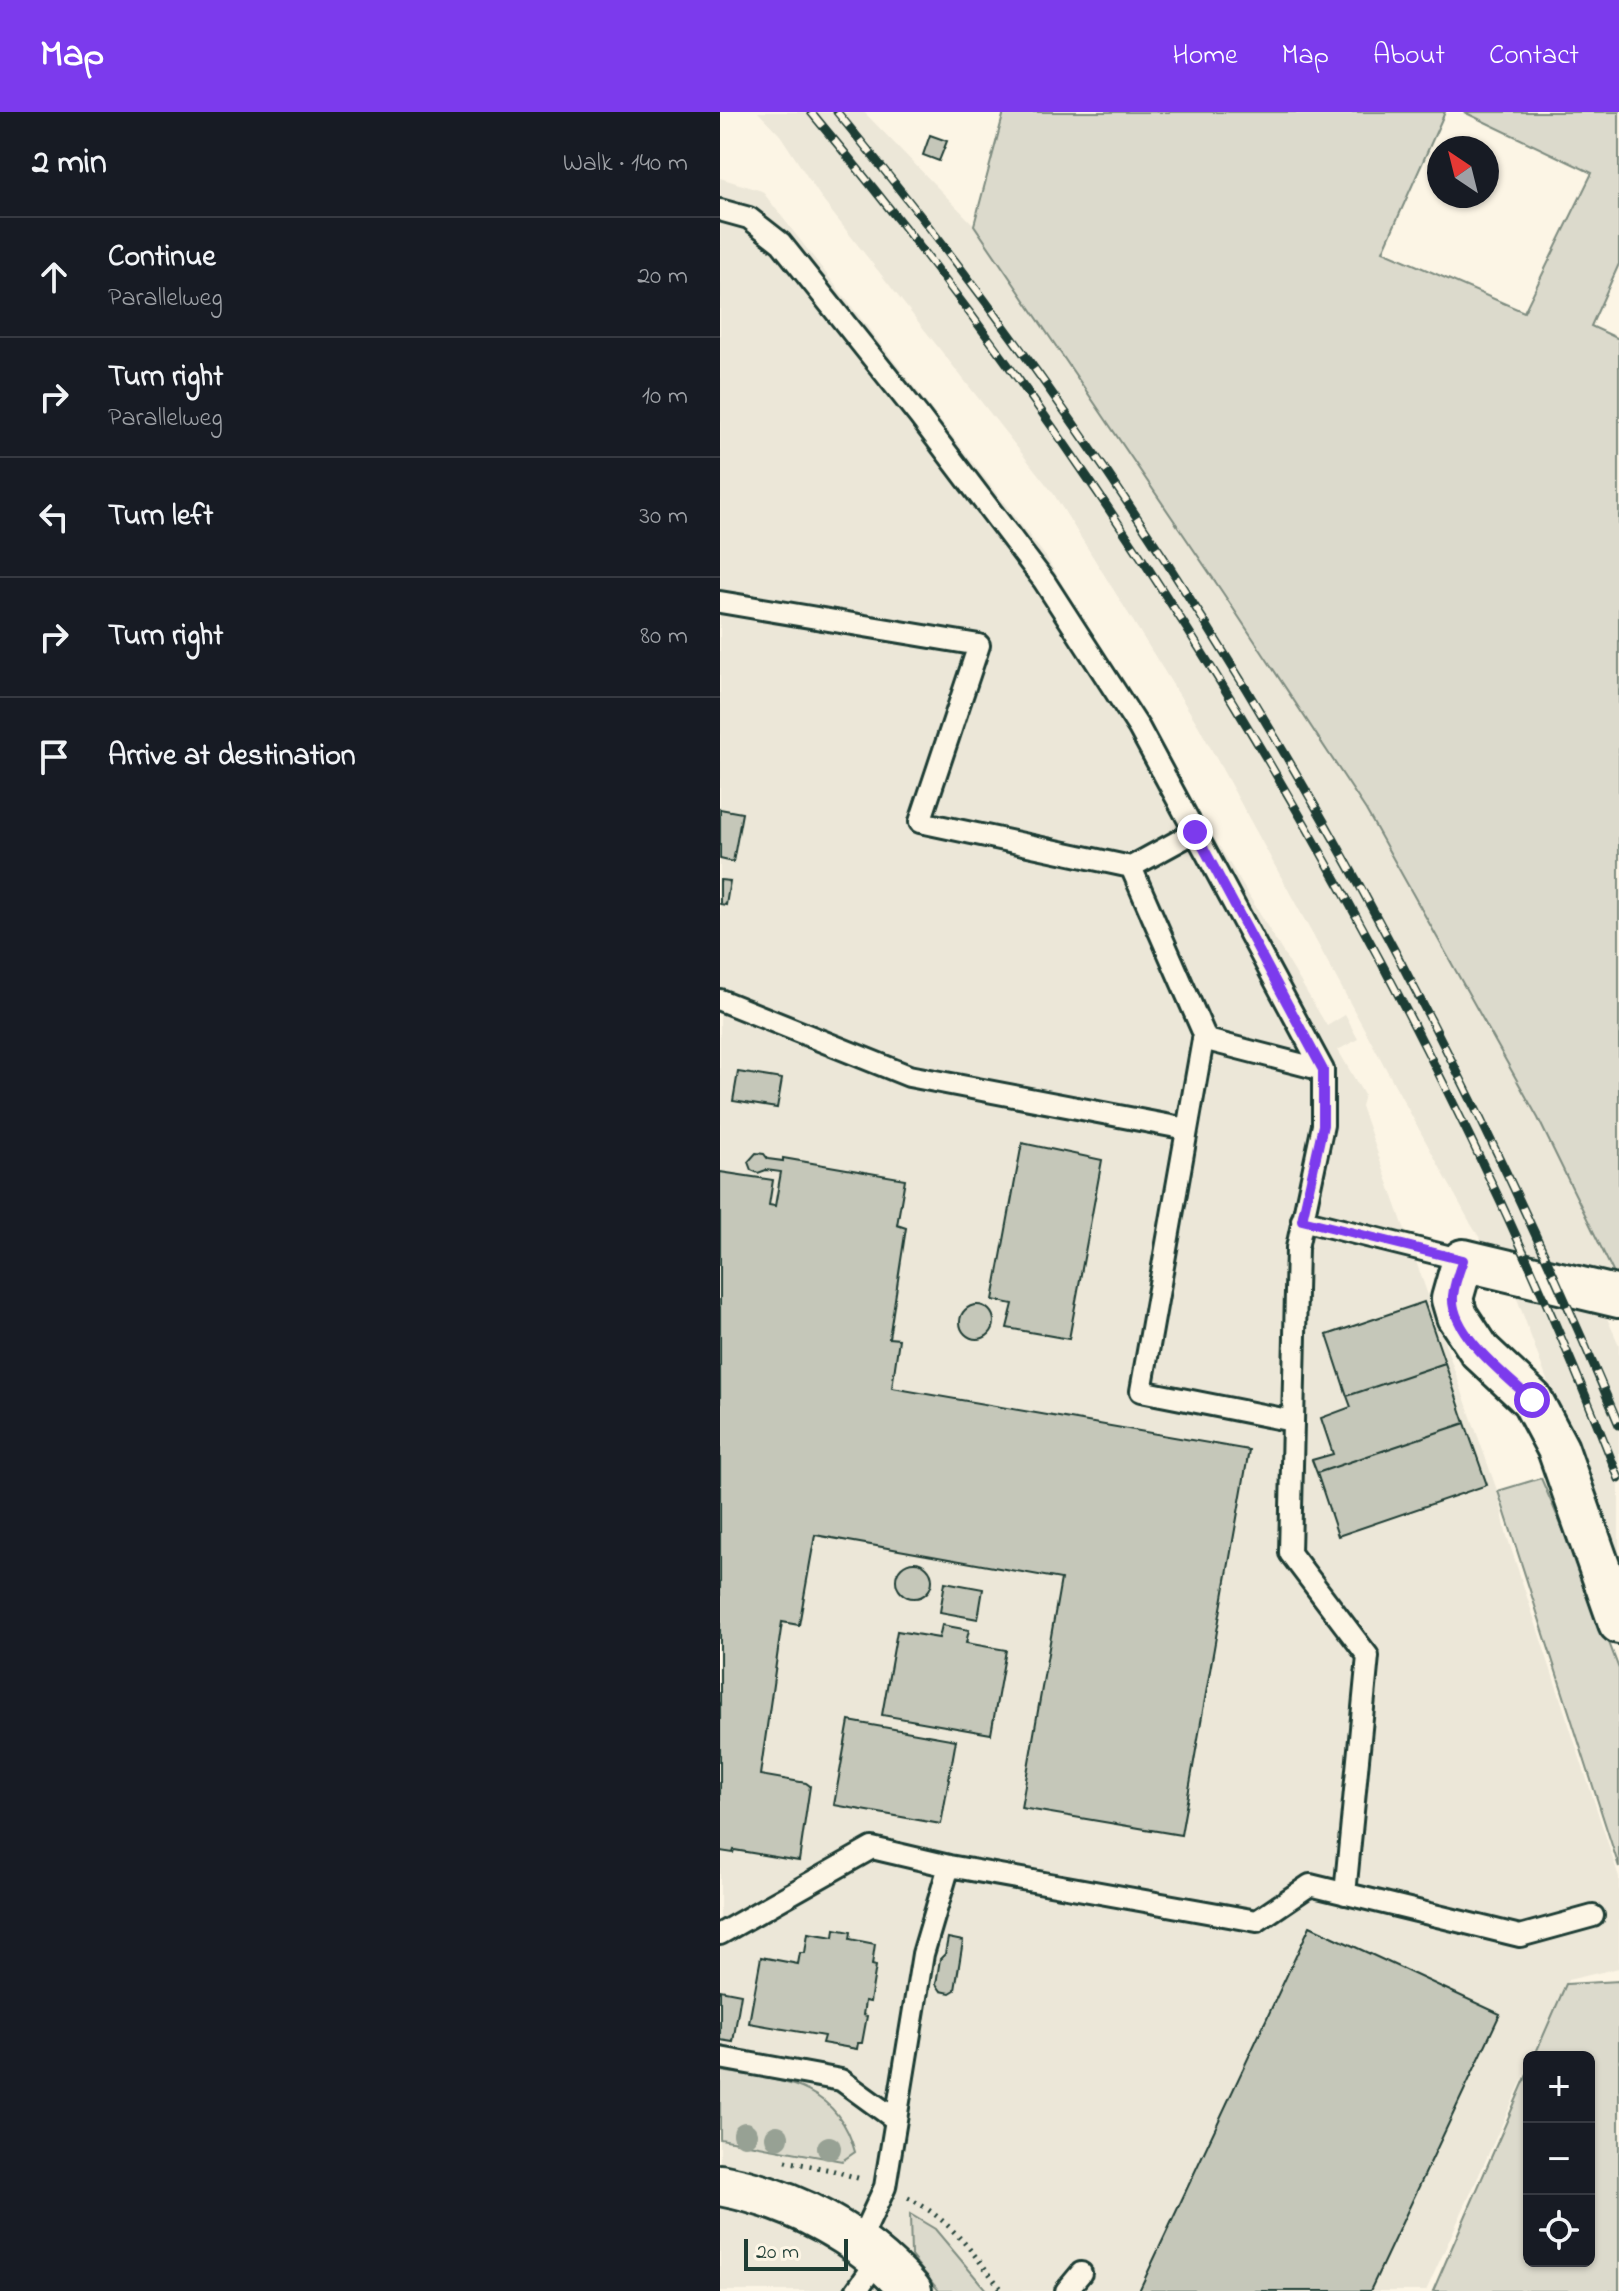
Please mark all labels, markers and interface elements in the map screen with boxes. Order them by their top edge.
text: Map [40,28,104,84]
text: Home [1172,36,1238,77]
text: Map [1282,36,1329,77]
text: About [1373,36,1445,77]
text: Contact [1489,36,1579,77]
north arrow [1427,136,1499,208]
text: 2 min [32,139,107,189]
text: Walk · 140 m [563,145,688,183]
text: Continue [108,236,216,280]
icon: ahead [32,255,76,299]
text: 20 m [637,258,688,296]
text: Parallelweg [108,280,223,318]
text: Turn right [108,356,223,400]
icon: right [32,375,76,419]
text: 10 m [642,378,688,416]
text: Parallelweg [108,400,223,438]
icon: left [32,495,76,539]
text: Turn left [108,495,213,539]
text: 30 m [639,498,688,536]
icon: right [32,615,76,659]
text: Turn right [108,615,223,659]
text: 80 m [640,618,688,656]
icon: arrive [32,735,76,779]
text: Arrive at destination [108,735,356,779]
route end [1177,814,1213,850]
route start [1514,1382,1550,1418]
map controls [1523,2051,1595,2267]
button: + [1523,2051,1595,2123]
button: − [1523,2123,1595,2195]
button: locate [1523,2195,1595,2267]
scale bar [744,2235,848,2271]
text: 20 m [756,2237,799,2269]

